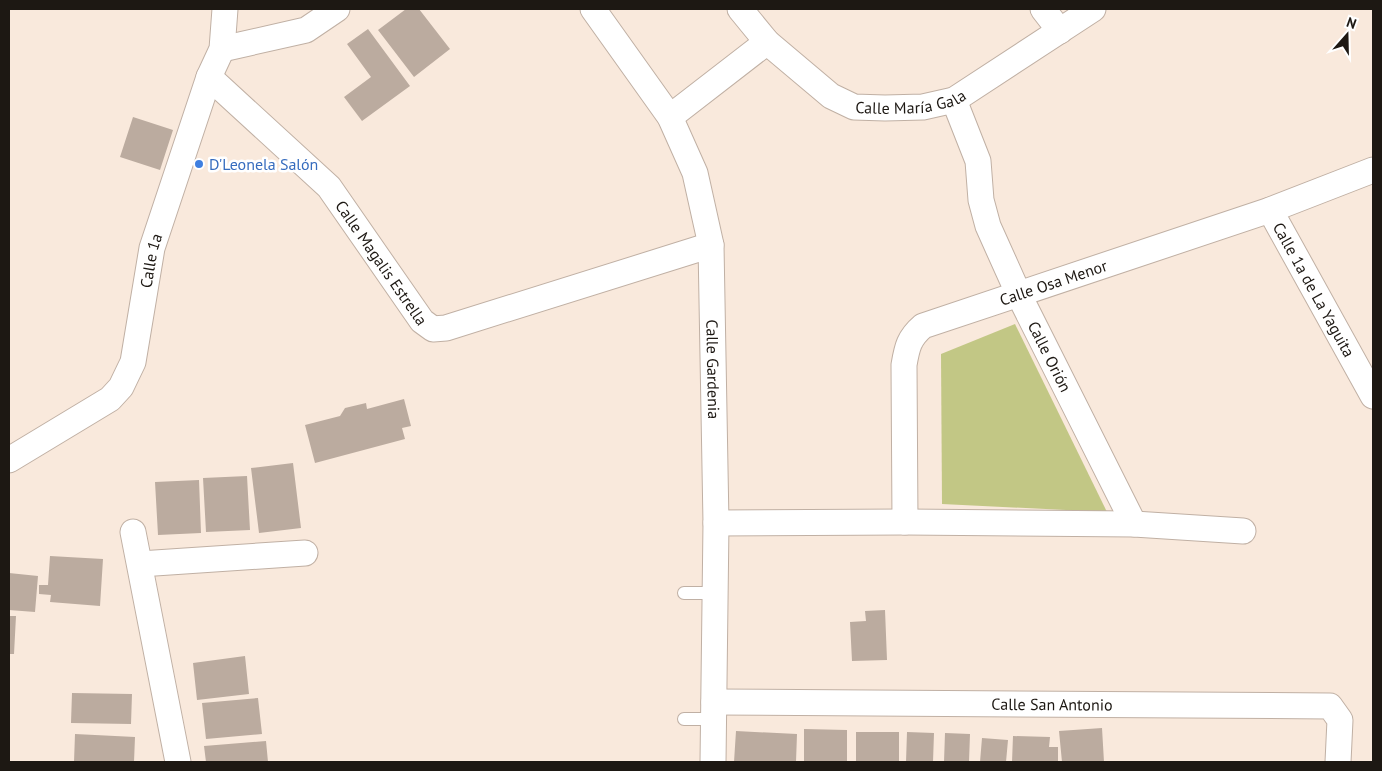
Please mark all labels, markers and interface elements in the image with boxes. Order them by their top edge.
north arrow [1322,10,1372,60]
text: N [1344,13,1359,33]
street label: Calle María Gala [855,85,970,118]
place label: D'Leonela Salón [209,154,318,174]
marker: D'Leonela Salón [193,158,205,170]
street label: Calle Magalis Estrella [331,196,432,329]
street label: Calle 1a de La Yaguita [1269,219,1359,360]
street label: Calle 1a [136,231,166,289]
street label: Calle Osa Menor [997,255,1110,310]
street label: Calle Orión [1024,318,1076,395]
street label: Calle Gardenia [702,319,724,419]
street label: Calle San Antonio [991,694,1113,715]

